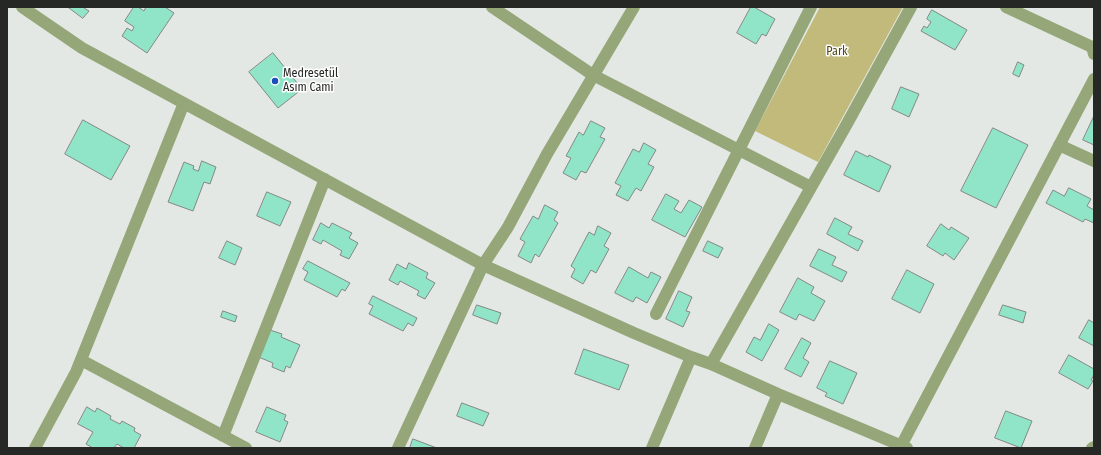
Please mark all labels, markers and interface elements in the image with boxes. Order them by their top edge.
park label: Park [826,45,848,59]
place label: Medresetül Asım Cami [283,67,338,95]
marker: Medresetül Asım Cami [270,76,280,86]

